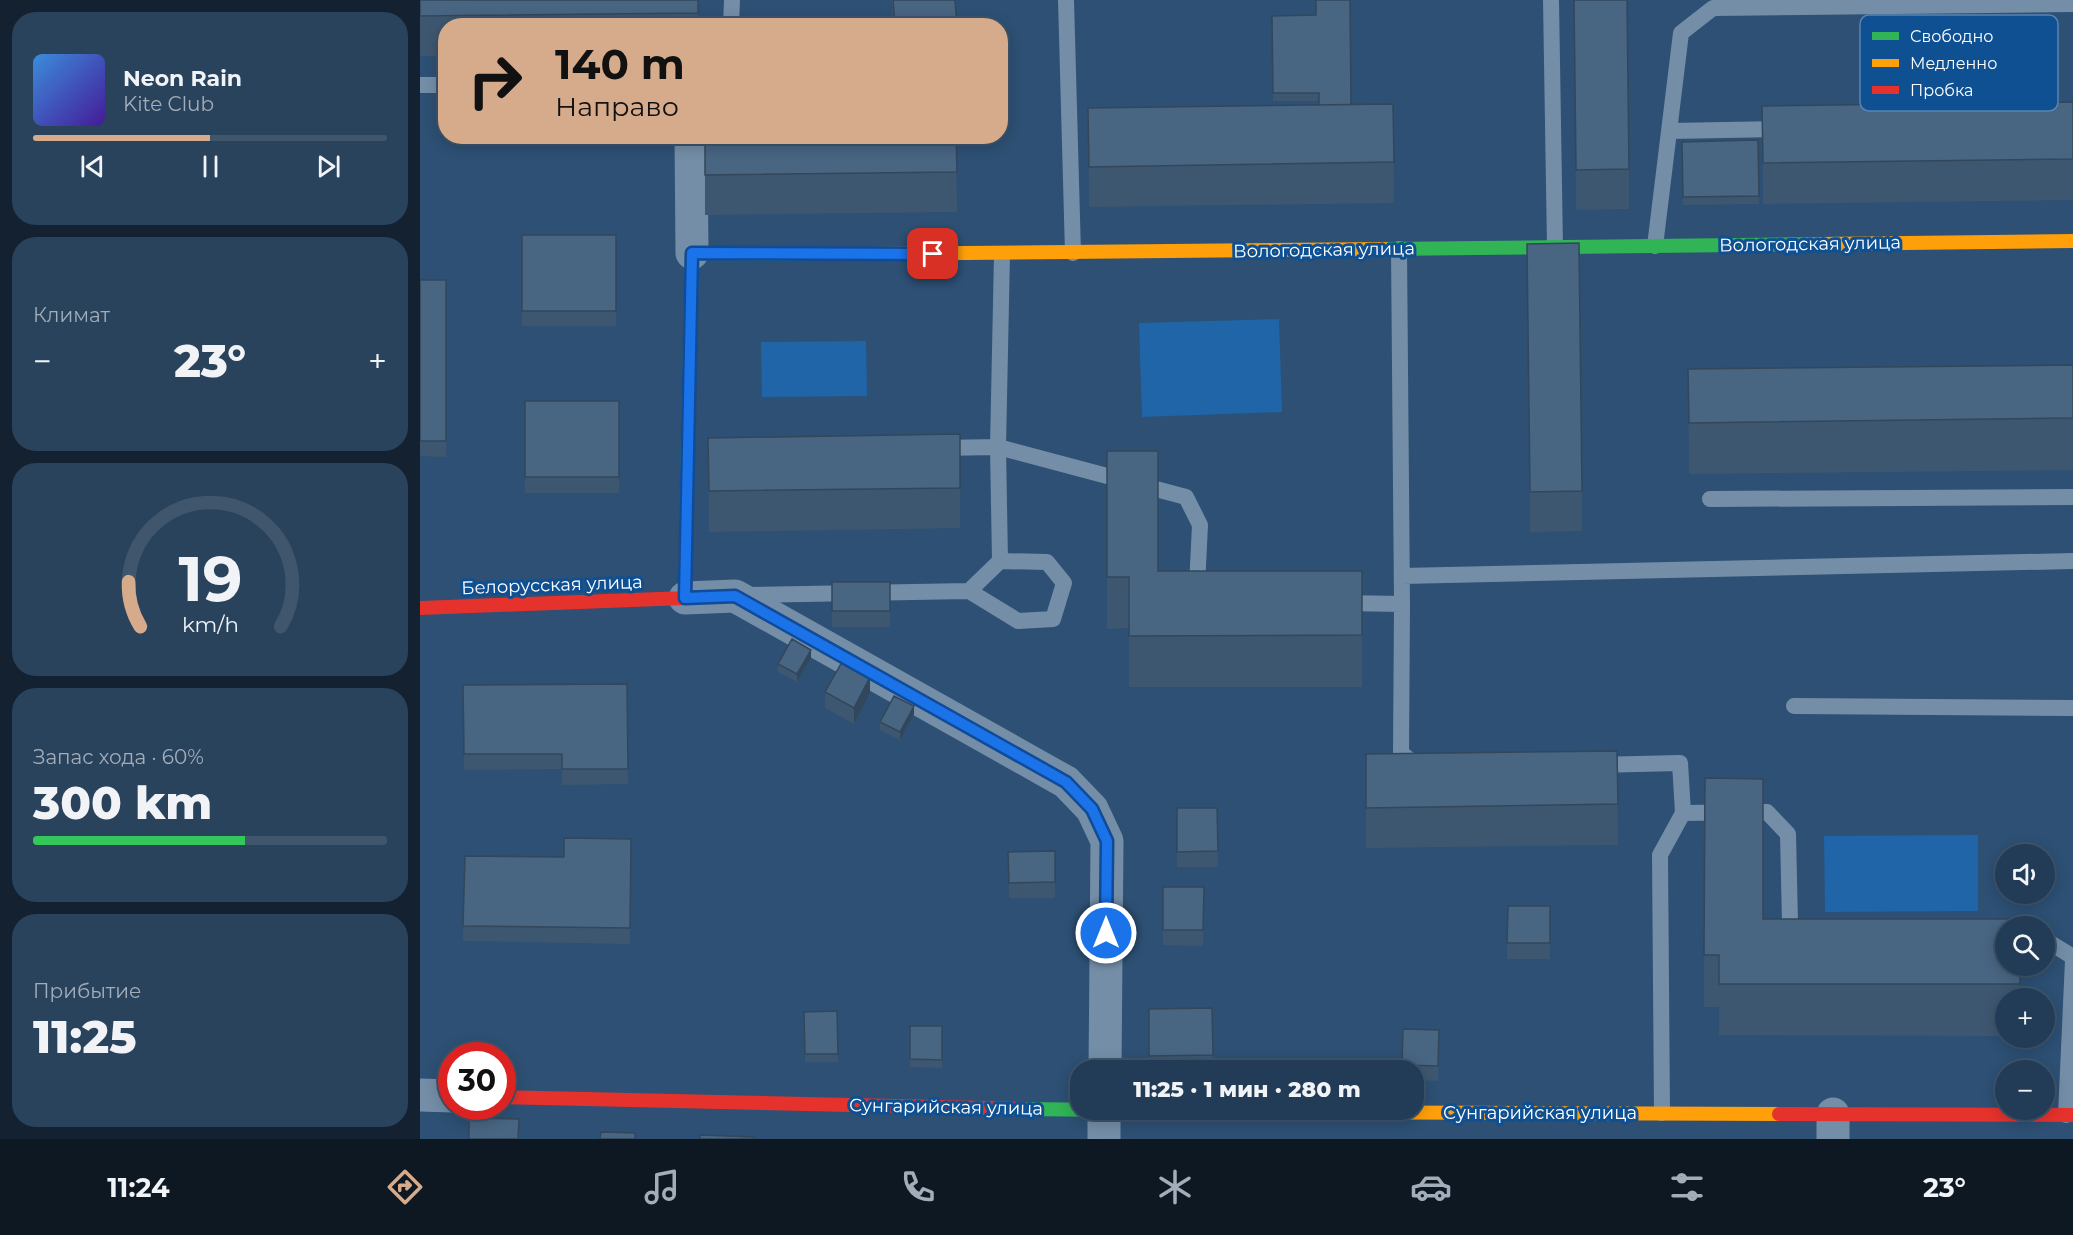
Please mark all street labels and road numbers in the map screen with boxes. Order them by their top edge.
street label: Вологодская улица [1719,231,1901,257]
street label: Вологодская улица [1233,237,1415,263]
street label: Белорусская улица [461,571,643,599]
street label: Сунгарийская улица [849,1094,1043,1120]
street label: Сунгарийская улица [1443,1102,1637,1124]

